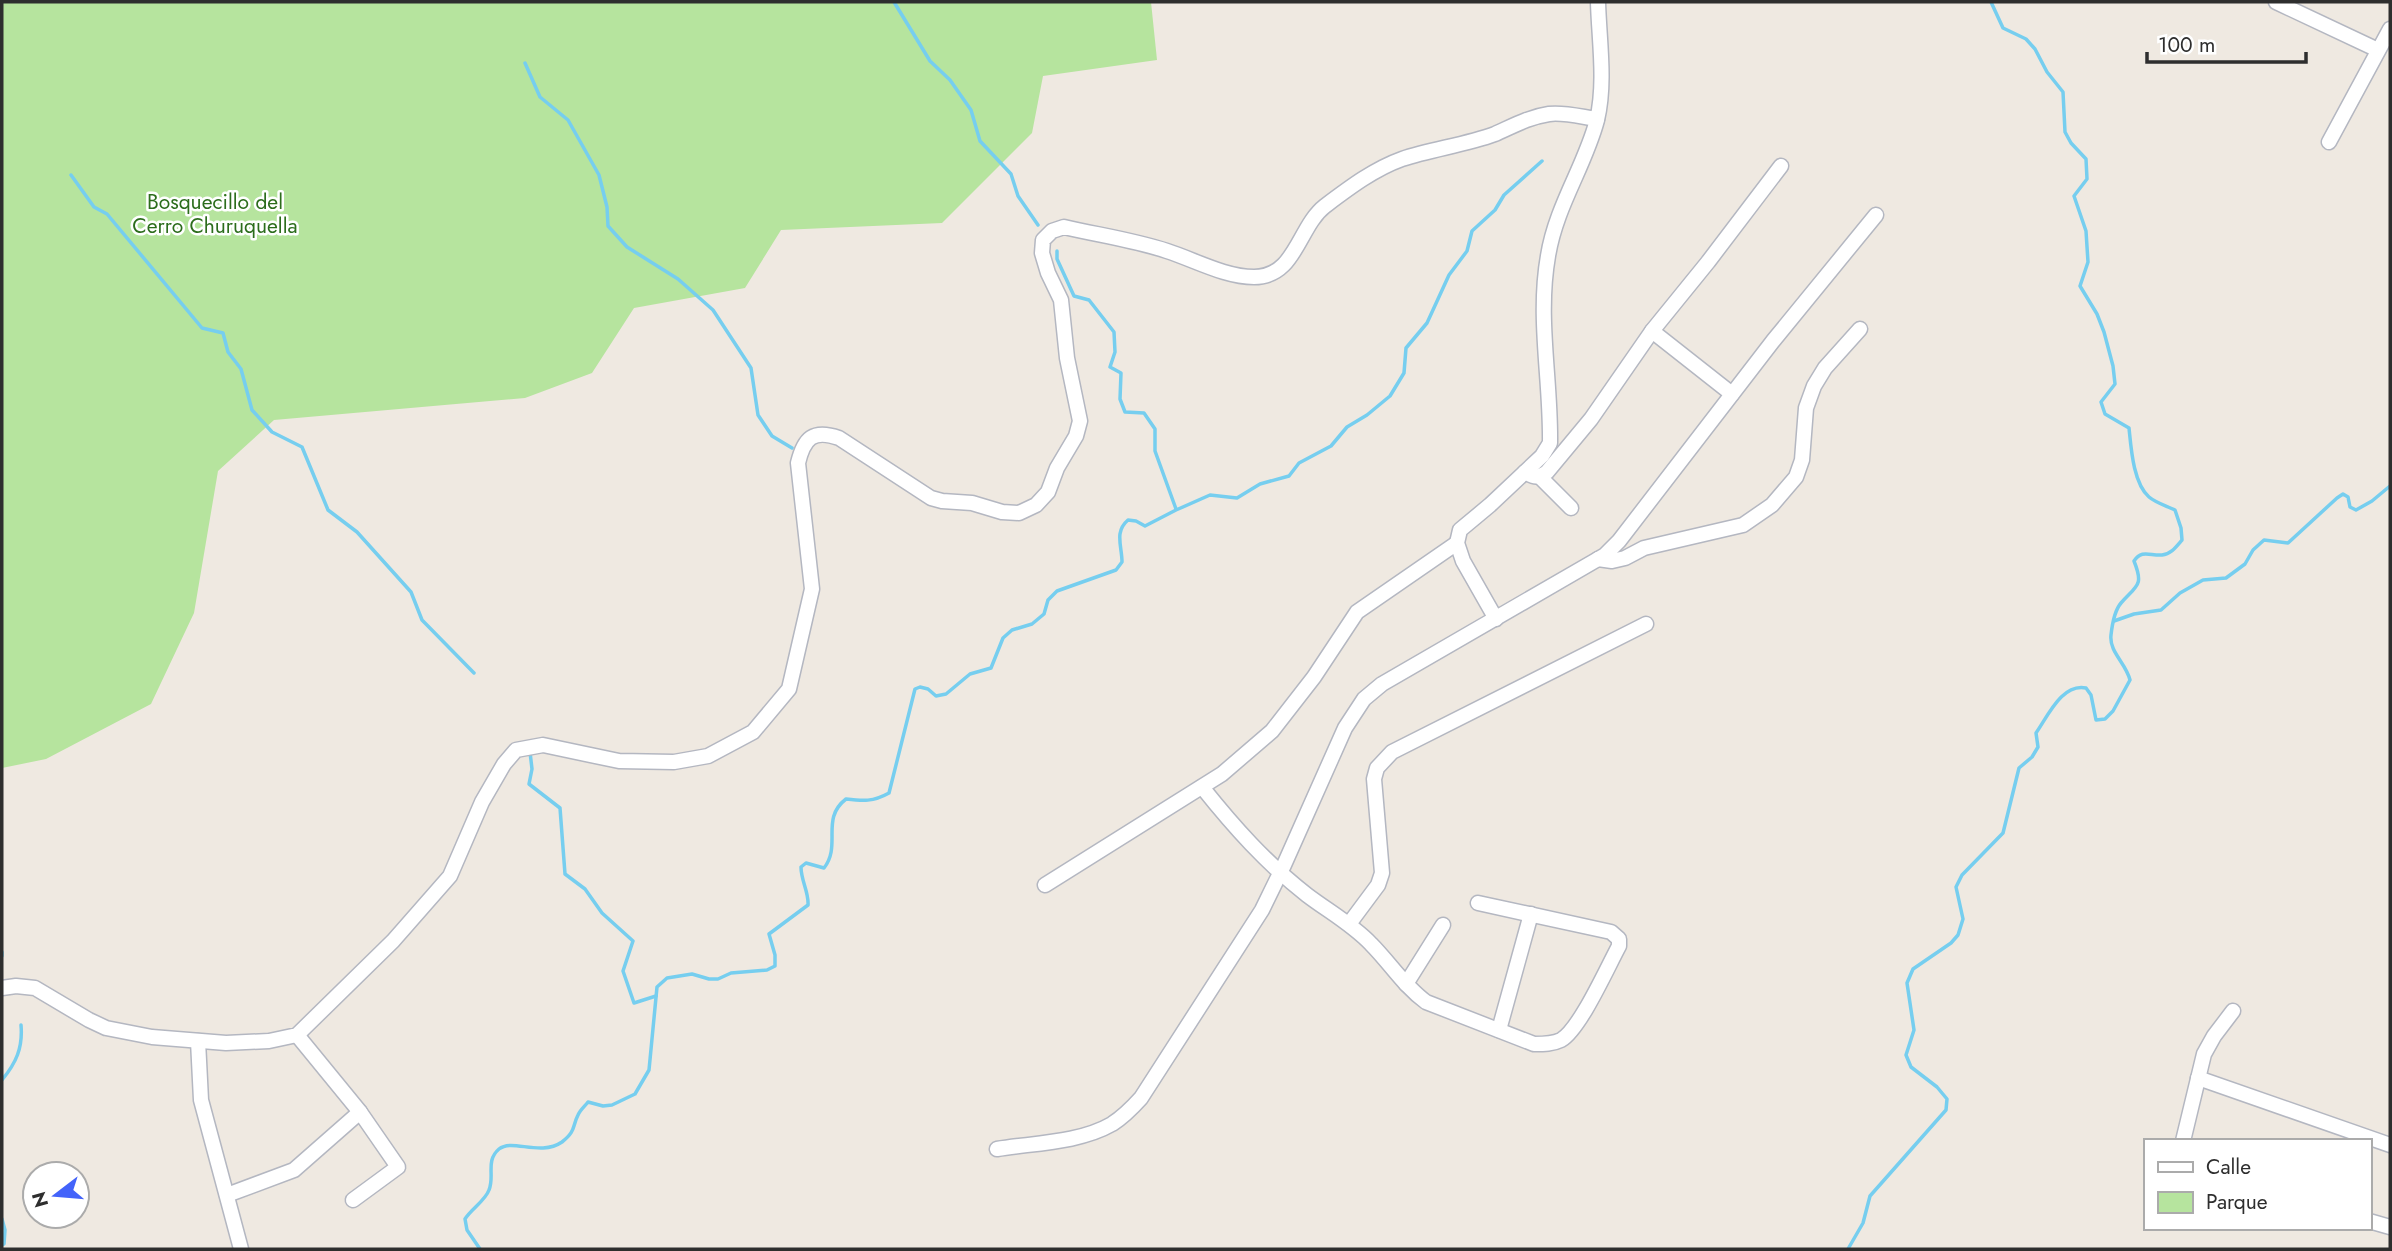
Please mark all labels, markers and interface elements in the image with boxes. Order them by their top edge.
scale bar [2147,21,2306,65]
text: 100 m [2158,30,2215,60]
park label: Bosquecillo del Cerro Churuquella [132,187,298,241]
legend [2144,1139,2371,1230]
text: Calle [2206,1152,2251,1182]
north arrow [21,1160,91,1230]
text: Parque [2206,1187,2268,1217]
text: N [25,1189,55,1211]

